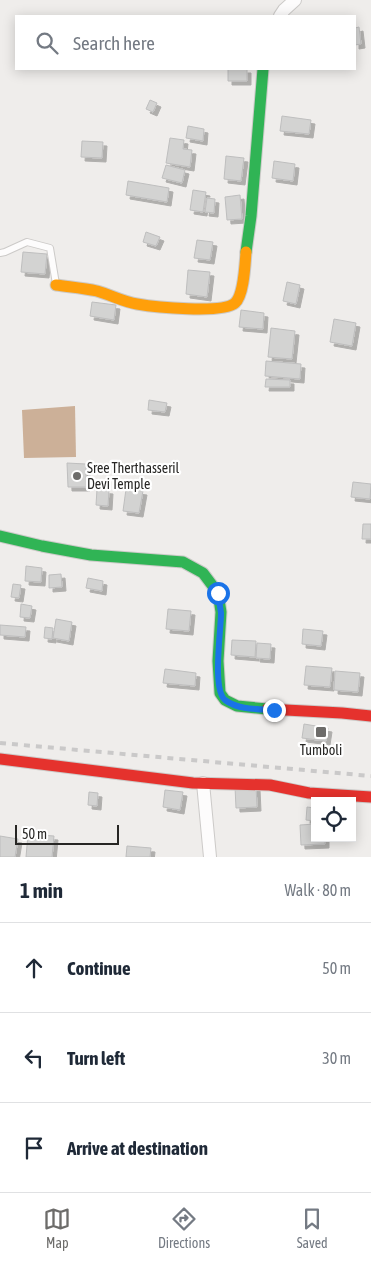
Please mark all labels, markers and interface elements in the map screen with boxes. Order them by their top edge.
search box [15,15,356,70]
icon: search [33,29,61,57]
text: Search here [73,32,155,54]
place label: Sree Therthasseril Devi Temple [87,460,179,492]
marker: Sree Therthasseril Devi Temple [71,470,83,482]
route start [207,582,230,605]
route end [263,699,286,722]
marker: Tumboli [314,725,328,739]
place label: Tumboli [300,742,342,758]
map controls [311,797,356,842]
button: locate [311,797,356,842]
scale bar [15,822,119,845]
text: 50 m [22,826,47,842]
text: 1 min [20,878,63,902]
text: Walk · 80 m [285,881,351,899]
icon: ahead [20,954,48,982]
text: Continue [67,957,131,979]
text: 50 m [322,959,351,977]
icon: left [20,1044,48,1072]
text: Turn left [67,1047,125,1069]
text: 30 m [322,1049,351,1067]
icon: arrive [20,1134,48,1162]
text: Arrive at destination [67,1137,208,1159]
tab: Map [43,1205,71,1251]
tab: Directions [158,1205,210,1251]
tab: Saved [297,1205,328,1251]

